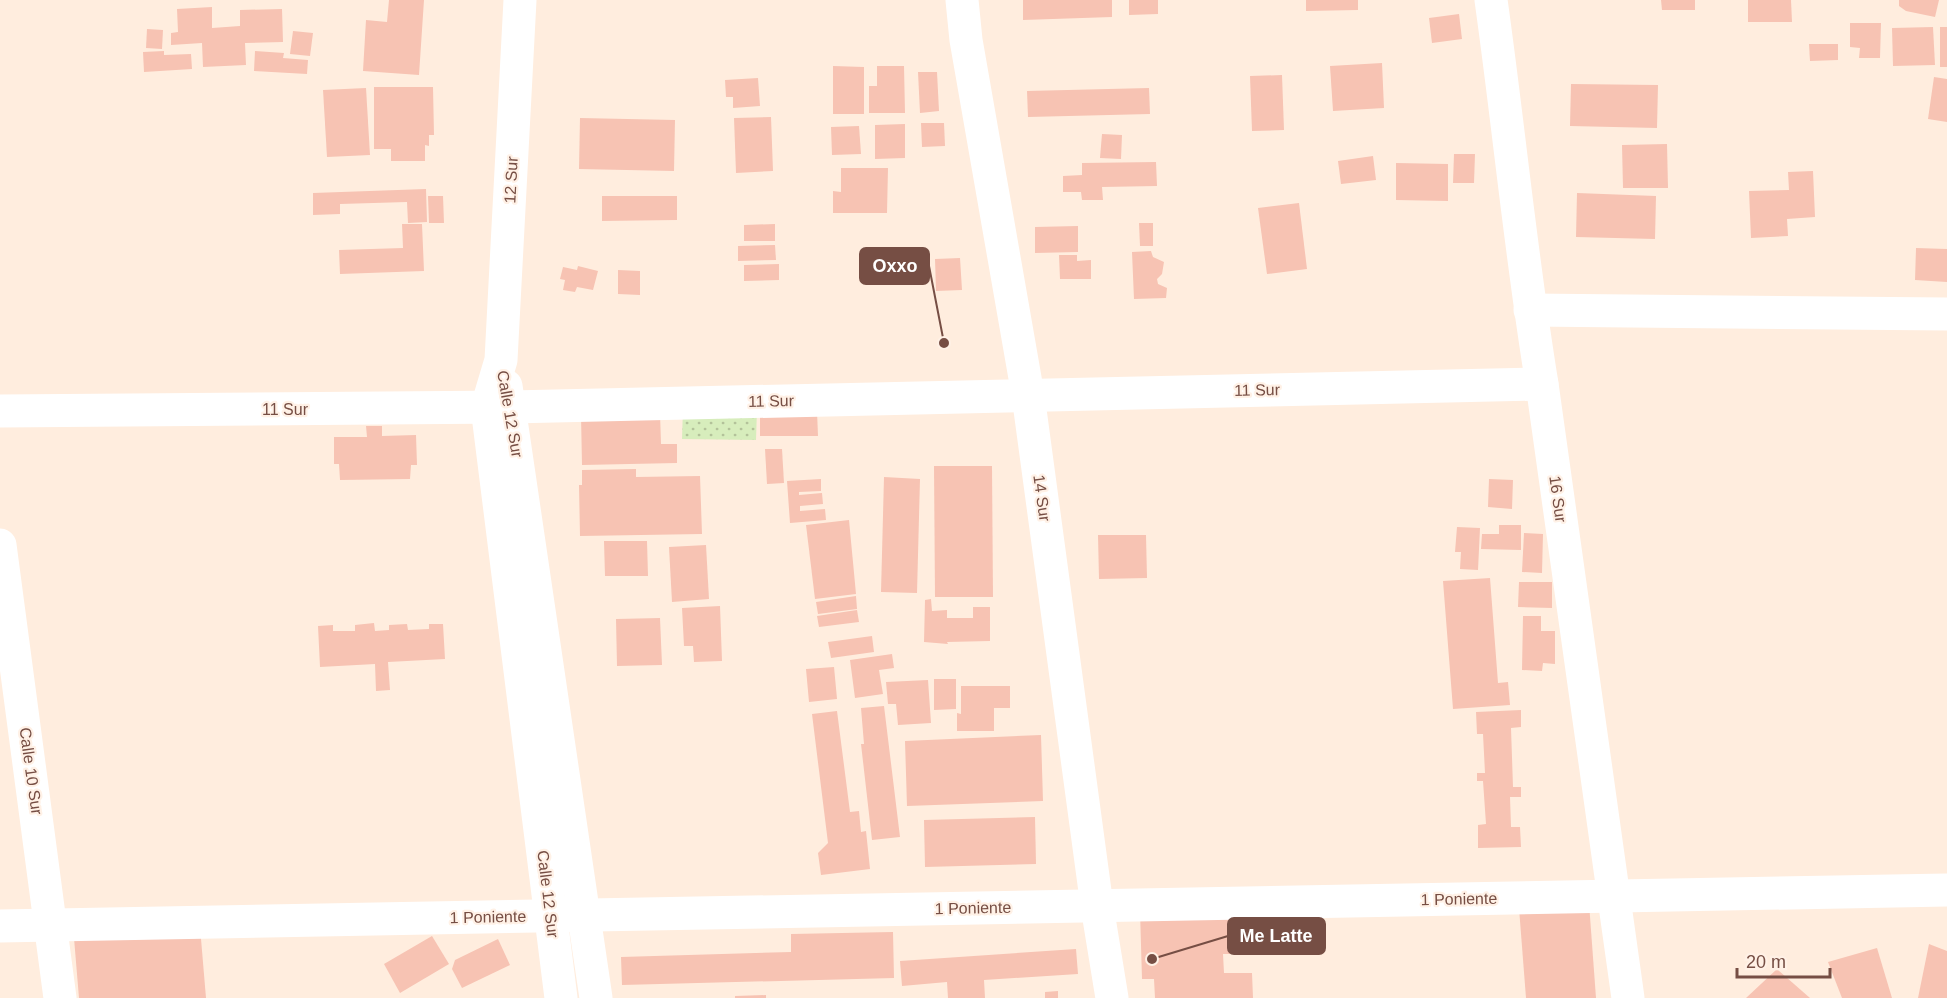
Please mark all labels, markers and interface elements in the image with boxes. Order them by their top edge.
street label: 12 Sur [501,155,521,204]
callout: Oxxo [860,248,929,284]
text: Oxxo [872,256,918,276]
street label: Calle 12 Sur [494,369,526,459]
street label: 11 Sur [1234,381,1281,399]
street label: 11 Sur [748,392,795,410]
street label: 11 Sur [262,401,309,418]
street label: 14 Sur [1030,473,1054,523]
street label: 16 Sur [1546,474,1570,524]
street label: Calle 10 Sur [16,726,46,816]
street label: Calle 12 Sur [534,849,562,939]
street label: 1 Poniente [1421,890,1497,908]
street label: 1 Poniente [935,899,1011,917]
street label: 1 Poniente [450,908,526,926]
callout: Me Latte [1228,918,1325,954]
text: Me Latte [1239,926,1313,946]
scale bar [1737,941,1830,979]
text: 20 m [1746,952,1786,972]

